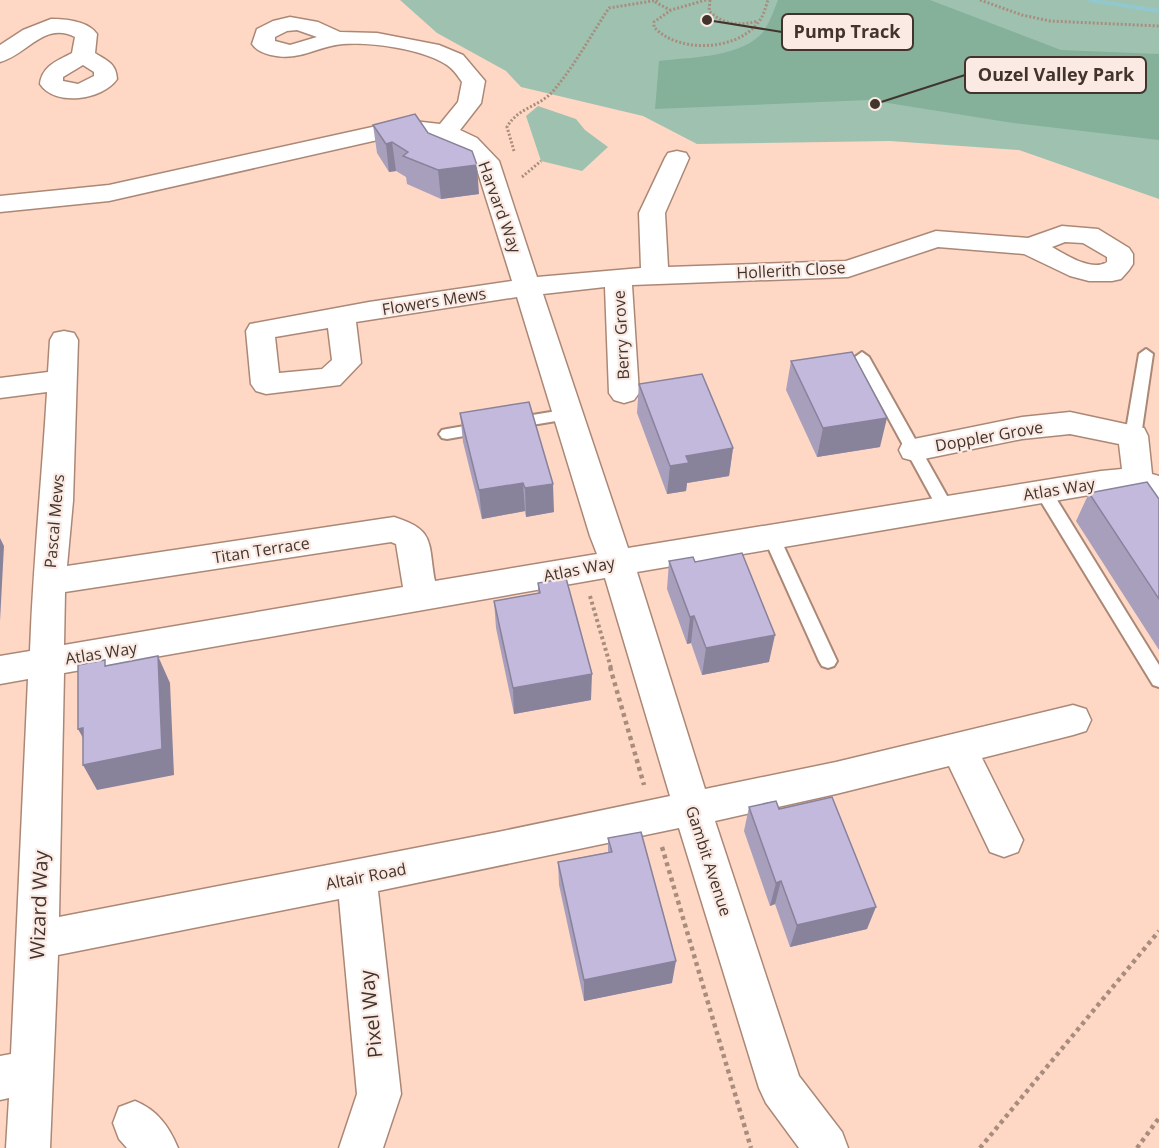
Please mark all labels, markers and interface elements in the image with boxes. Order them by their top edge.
callout: Pump Track [782,14,913,50]
text: Pump Track [794,19,901,43]
callout: Ouzel Valley Park [965,57,1146,93]
text: Ouzel Valley Park [978,62,1135,86]
street label: Harvard Way [473,158,527,257]
street label: Hollerith Close [736,256,846,284]
street label: Flowers Mews [380,282,488,320]
street label: Berry Grove [608,290,634,380]
street label: Doppler Grove [933,416,1045,456]
street label: Atlas Way [1022,472,1097,506]
street label: Pascal Mews [39,473,69,569]
street label: Titan Terrace [211,531,311,569]
street label: Atlas Way [541,551,618,587]
street label: Atlas Way [64,636,139,670]
street label: Gambit Avenue [681,803,737,919]
street label: Wizard Way [23,849,54,960]
street label: Altair Road [324,857,408,895]
street label: Pixel Way [352,968,389,1060]

